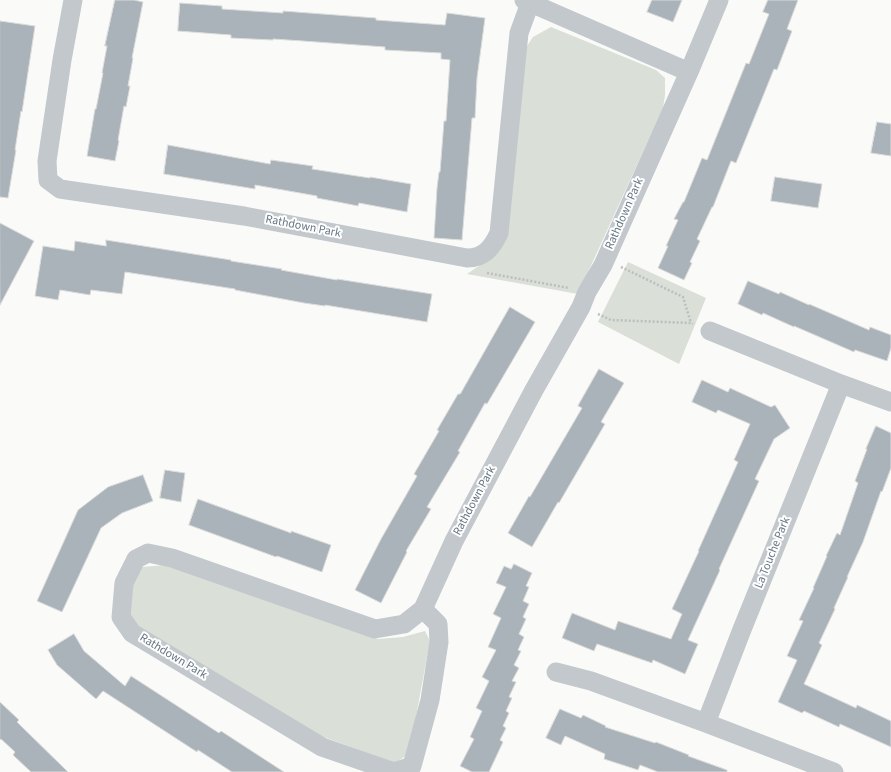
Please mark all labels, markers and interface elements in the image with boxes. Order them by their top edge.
street label: Rathdown Park [603,176,647,252]
street label: Rathdown Park [264,213,342,241]
street label: Rathdown Park [451,464,499,538]
street label: La Touche Park [752,515,794,591]
street label: Rathdown Park [137,631,209,683]

